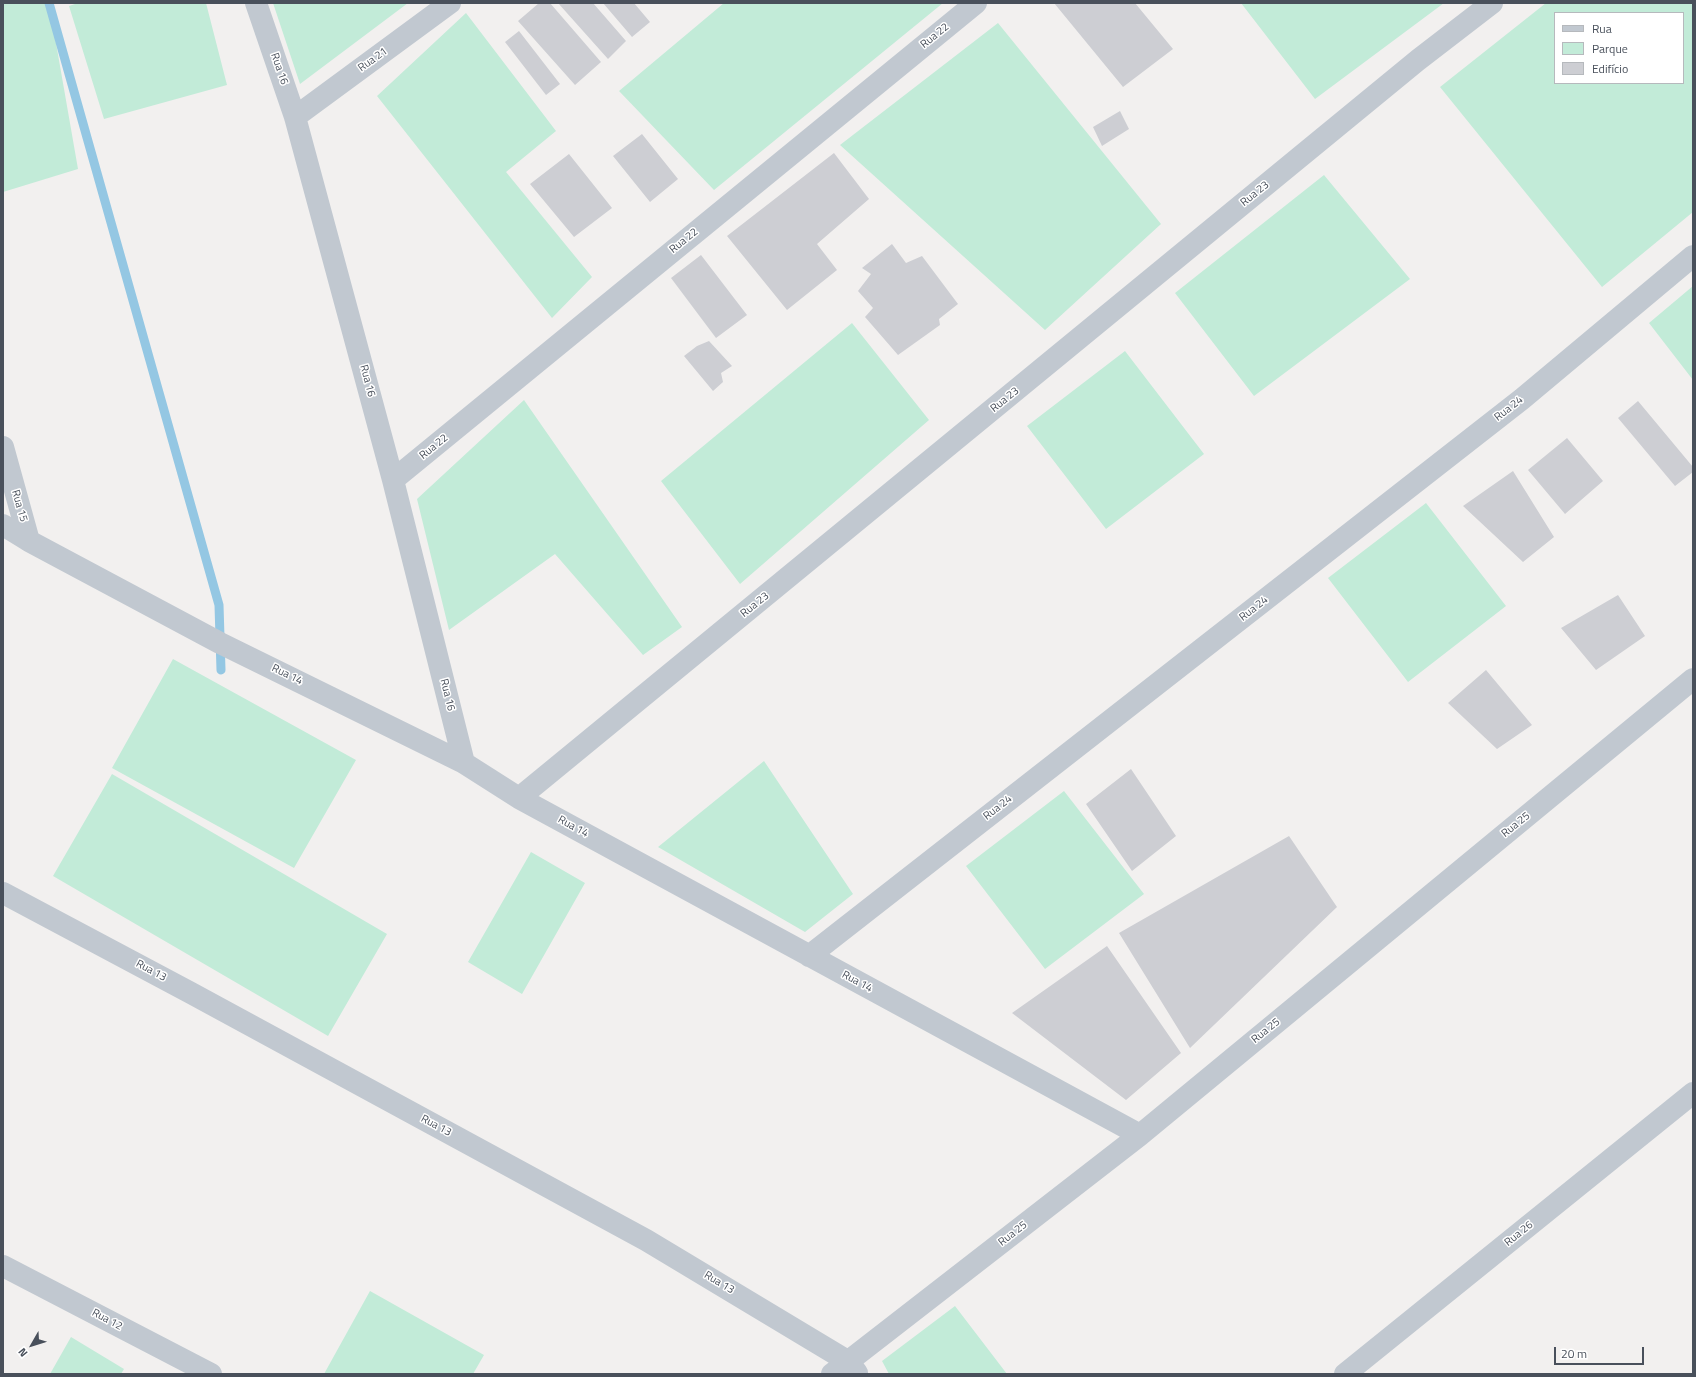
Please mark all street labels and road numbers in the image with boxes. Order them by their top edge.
street label: Rua 22 [918,21,952,51]
street label: Rua 21 [356,45,390,75]
street label: Rua 16 [267,51,291,87]
street label: Rua 23 [1238,179,1272,209]
street label: Rua 22 [667,226,701,256]
street label: Rua 16 [356,363,378,399]
street label: Rua 23 [988,385,1022,415]
street label: Rua 24 [1492,394,1526,424]
street label: Rua 22 [417,432,451,462]
street label: Rua 15 [8,488,30,524]
street label: Rua 23 [738,590,772,620]
street label: Rua 24 [1237,594,1271,624]
street label: Rua 14 [269,662,305,688]
street label: Rua 16 [437,677,457,713]
street label: Rua 24 [981,793,1015,823]
street label: Rua 25 [1499,810,1533,840]
street label: Rua 14 [555,813,591,841]
street label: Rua 13 [133,957,169,985]
street label: Rua 14 [839,968,875,996]
street label: Rua 25 [1249,1016,1283,1046]
street label: Rua 13 [418,1112,454,1140]
street label: Rua 25 [996,1219,1030,1249]
street label: Rua 26 [1502,1219,1536,1249]
street label: Rua 13 [702,1269,736,1297]
street label: Rua 12 [89,1306,125,1334]

